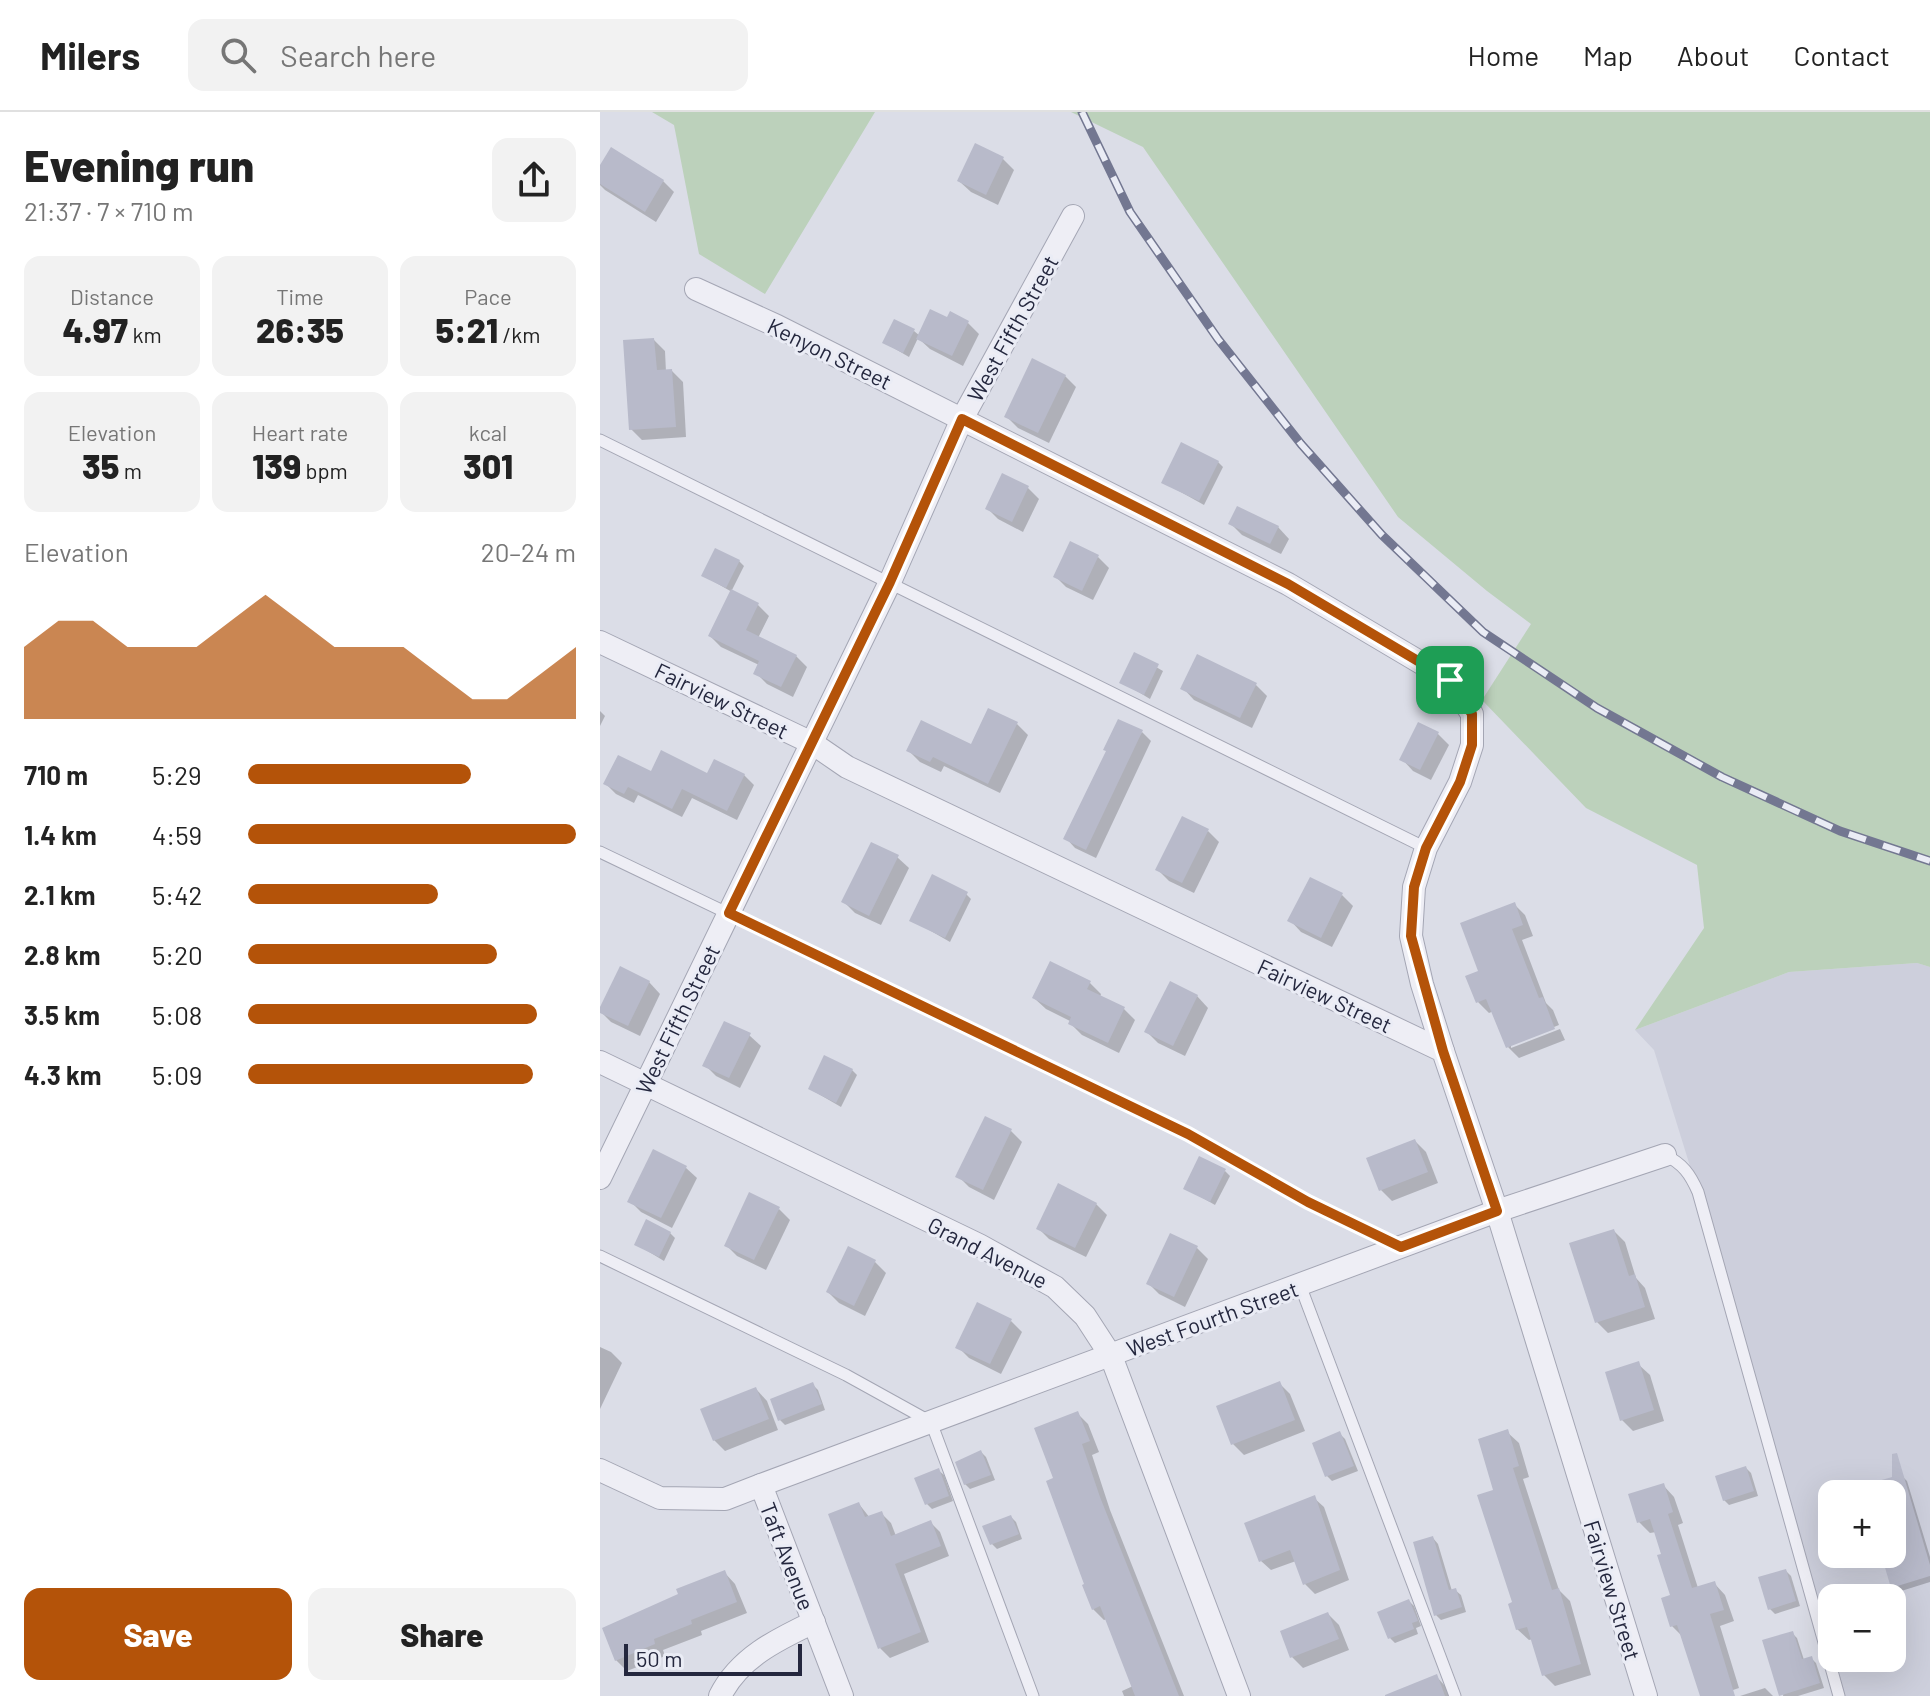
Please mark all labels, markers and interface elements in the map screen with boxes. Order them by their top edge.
search box [188,19,748,91]
text: Milers [40,32,140,78]
icon: search [216,33,260,77]
text: Search here [280,37,436,73]
text: Home [1468,38,1539,72]
text: Map [1583,38,1633,72]
text: About [1677,38,1749,72]
text: Contact [1793,38,1890,72]
text: Evening run [24,138,254,191]
button: share [492,138,576,222]
text: 21:37 · 7 × 710 m [24,195,194,226]
street label: West Fifth Street [961,250,1063,406]
text: Distance [70,283,154,309]
text: Time [276,283,324,309]
text: Pace [464,283,512,309]
text: 4.97 [62,309,128,350]
text: 26:35 [256,309,344,350]
text: 5:21 [436,309,498,350]
street label: Kenyon Street [764,312,896,394]
text: km [128,321,162,347]
text: /km [498,321,540,347]
text: Elevation [68,419,156,445]
text: Heart rate [252,419,348,445]
text: kcal [469,419,507,445]
text: 35 [82,445,119,486]
text: 139 [252,445,301,486]
text: 301 [463,445,513,486]
text: m [119,457,142,483]
text: bpm [301,457,348,483]
text: Elevation [24,536,129,567]
text: 20–24 m [481,536,576,567]
pin [1416,646,1484,714]
street label: Fairview Street [651,657,793,743]
icon: arrive [1428,658,1472,702]
text: 710 m [24,759,88,790]
text: 5:29 [152,759,202,790]
text: 1.4 km [24,819,97,850]
text: 4:59 [152,819,202,850]
text: 2.1 km [24,879,96,910]
text: 5:42 [152,879,202,910]
text: 2.8 km [24,939,100,970]
text: 5:20 [152,939,203,970]
street label: West Fifth Street [630,940,724,1098]
street label: Fairview Street [1254,953,1396,1037]
text: 3.5 km [24,999,100,1030]
text: 5:08 [152,999,202,1030]
text: 4.3 km [24,1059,102,1090]
text: 5:09 [152,1059,202,1090]
street label: Grand Avenue [924,1211,1052,1293]
street label: West Fourth Street [1123,1275,1301,1361]
map controls [1818,1480,1906,1672]
button: + [1818,1480,1906,1568]
street label: Taft Avenue [756,1498,820,1614]
street label: Fairview Street [1579,1517,1647,1663]
button: − [1818,1584,1906,1672]
button: Save [24,1588,292,1680]
button: Share [308,1588,576,1680]
scale bar [624,1640,802,1676]
text: 50 m [636,1645,682,1671]

